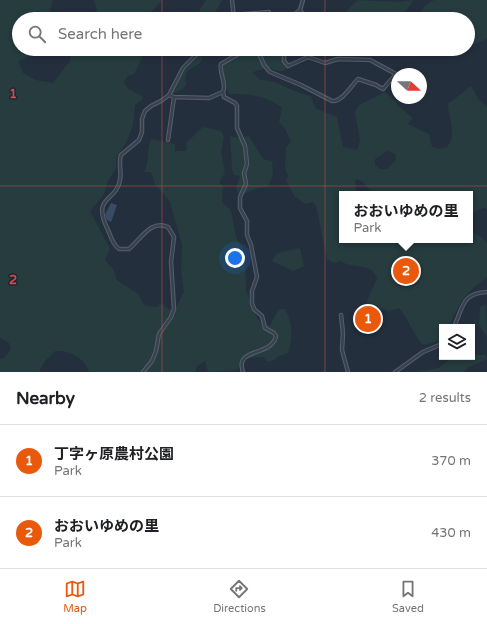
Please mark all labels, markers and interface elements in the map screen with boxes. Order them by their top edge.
search box [12,12,475,56]
icon: search [26,23,48,45]
text: Search here [58,25,142,43]
north arrow [391,68,427,104]
text: 1 [9,86,17,102]
popup [339,191,473,243]
text: おおいゆめの里 [353,202,459,220]
text: Park [353,220,381,236]
your location [225,248,245,268]
pin: 2 [393,256,419,286]
text: 2 [9,272,17,288]
pin: 1 [355,304,381,334]
map controls [439,324,475,360]
button: layers [439,324,475,360]
text: Nearby [16,388,75,409]
text: 2 results [419,390,471,406]
text: 丁字ヶ原農村公園 [54,445,174,463]
text: 1 [25,453,33,469]
text: 370 m [431,453,471,469]
text: Park [54,463,82,479]
text: おおいゆめの里 [54,517,159,535]
text: 2 [25,525,33,541]
text: 430 m [431,525,471,541]
text: Park [54,535,82,551]
tab: Map [63,578,87,615]
tab: Directions [213,578,266,615]
tab: Saved [392,578,424,615]

